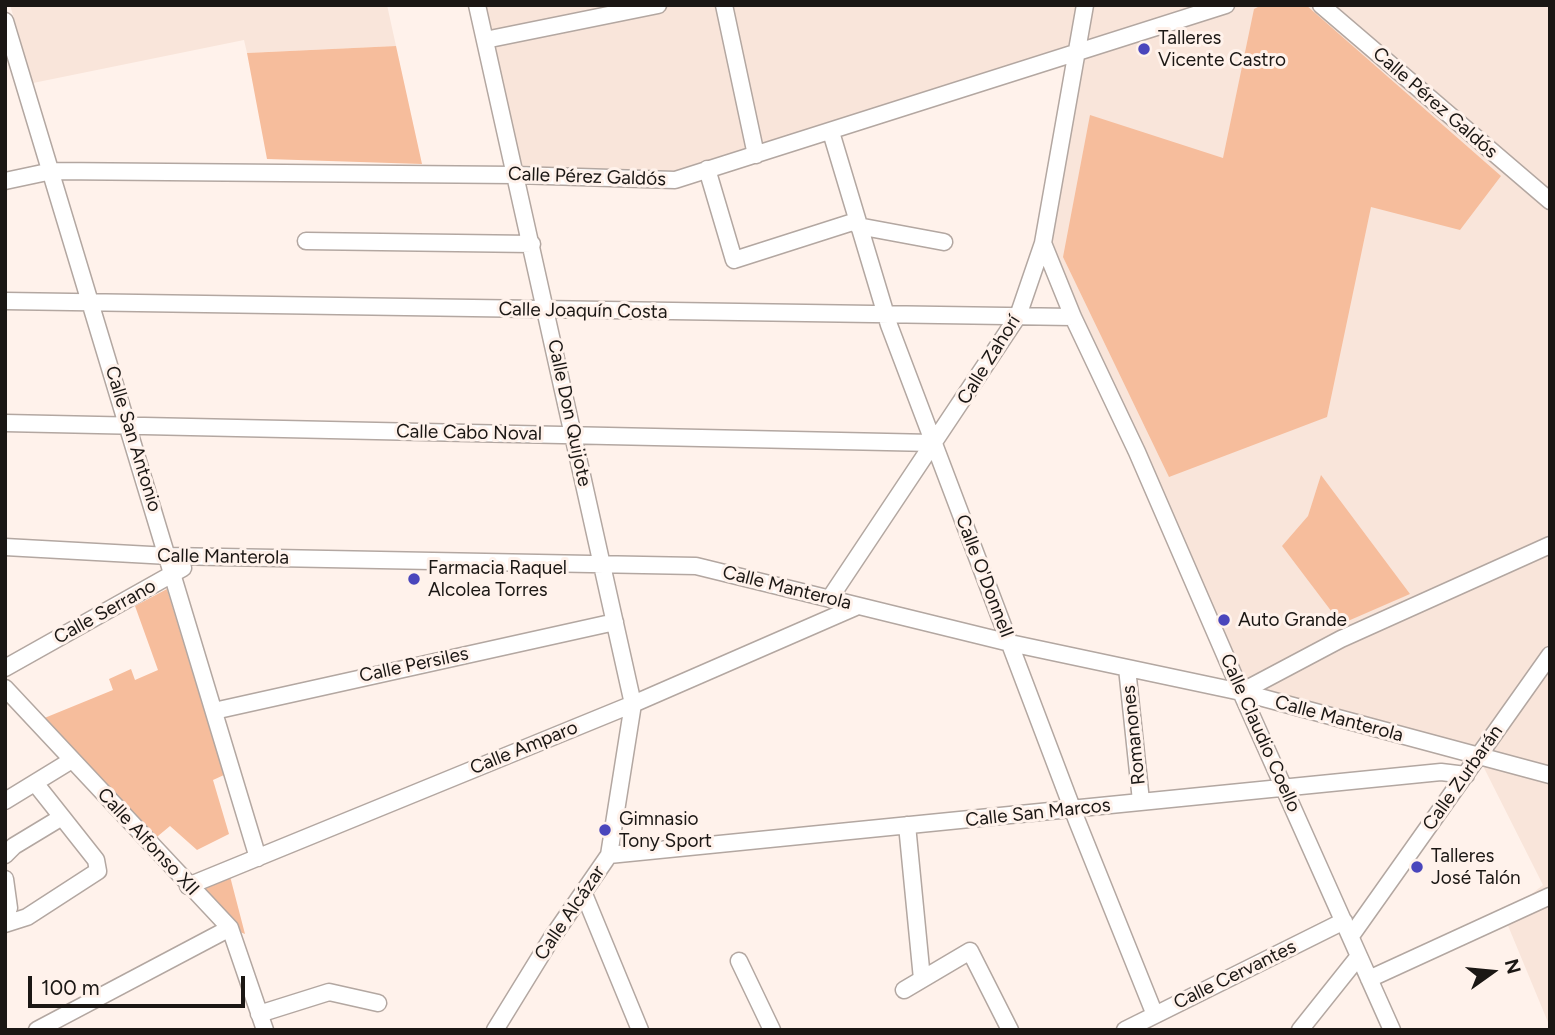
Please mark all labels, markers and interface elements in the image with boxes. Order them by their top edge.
place label: Talleres Vicente Castro [1158,27,1286,71]
marker: Talleres Vicente Castro [1136,41,1152,57]
street label: Calle Pérez Galdós [1368,43,1502,163]
street label: Calle Pérez Galdós [508,163,666,191]
street label: Calle Joaquín Costa [498,298,668,324]
street label: Calle Zahorí [953,311,1025,409]
street label: Calle Don Quijote [542,337,596,489]
street label: Calle San Antonio [100,363,166,515]
street label: Calle Cabo Noval [396,420,542,446]
street label: Calle O'Donnell [950,512,1018,640]
street label: Calle Manterola [157,544,289,570]
place label: Farmacia Raquel Alcolea Torres [428,557,567,601]
street label: Calle Manterola [720,561,854,615]
marker: Farmacia Raquel Alcolea Torres [406,571,422,587]
street label: Calle Serrano [50,575,160,649]
place label: Auto Grande [1238,609,1347,631]
marker: Auto Grande [1216,612,1232,628]
street label: Calle Persiles [357,642,471,688]
street label: Calle Claudio Coello [1215,650,1305,816]
street label: Romanones [1117,684,1151,786]
street label: Calle Manterola [1272,691,1406,747]
street label: Calle Amparo [467,716,581,780]
street label: Calle Zurbarán [1418,721,1508,835]
street label: Calle Alfonso XII [92,783,204,901]
street label: Calle San Marcos [964,794,1112,832]
place label: Gimnasio Tony Sport [619,808,712,852]
marker: Gimnasio Tony Sport [597,822,613,838]
place label: Talleres José Talón [1431,845,1521,889]
marker: Talleres José Talón [1409,859,1425,875]
street label: Calle Alcázar [530,861,610,965]
street label: Calle Cervantes [1170,935,1300,1015]
north arrow [1457,937,1527,1007]
text: N [1500,956,1526,977]
scale bar [32,962,248,1006]
text: 100 m [41,975,100,1000]

